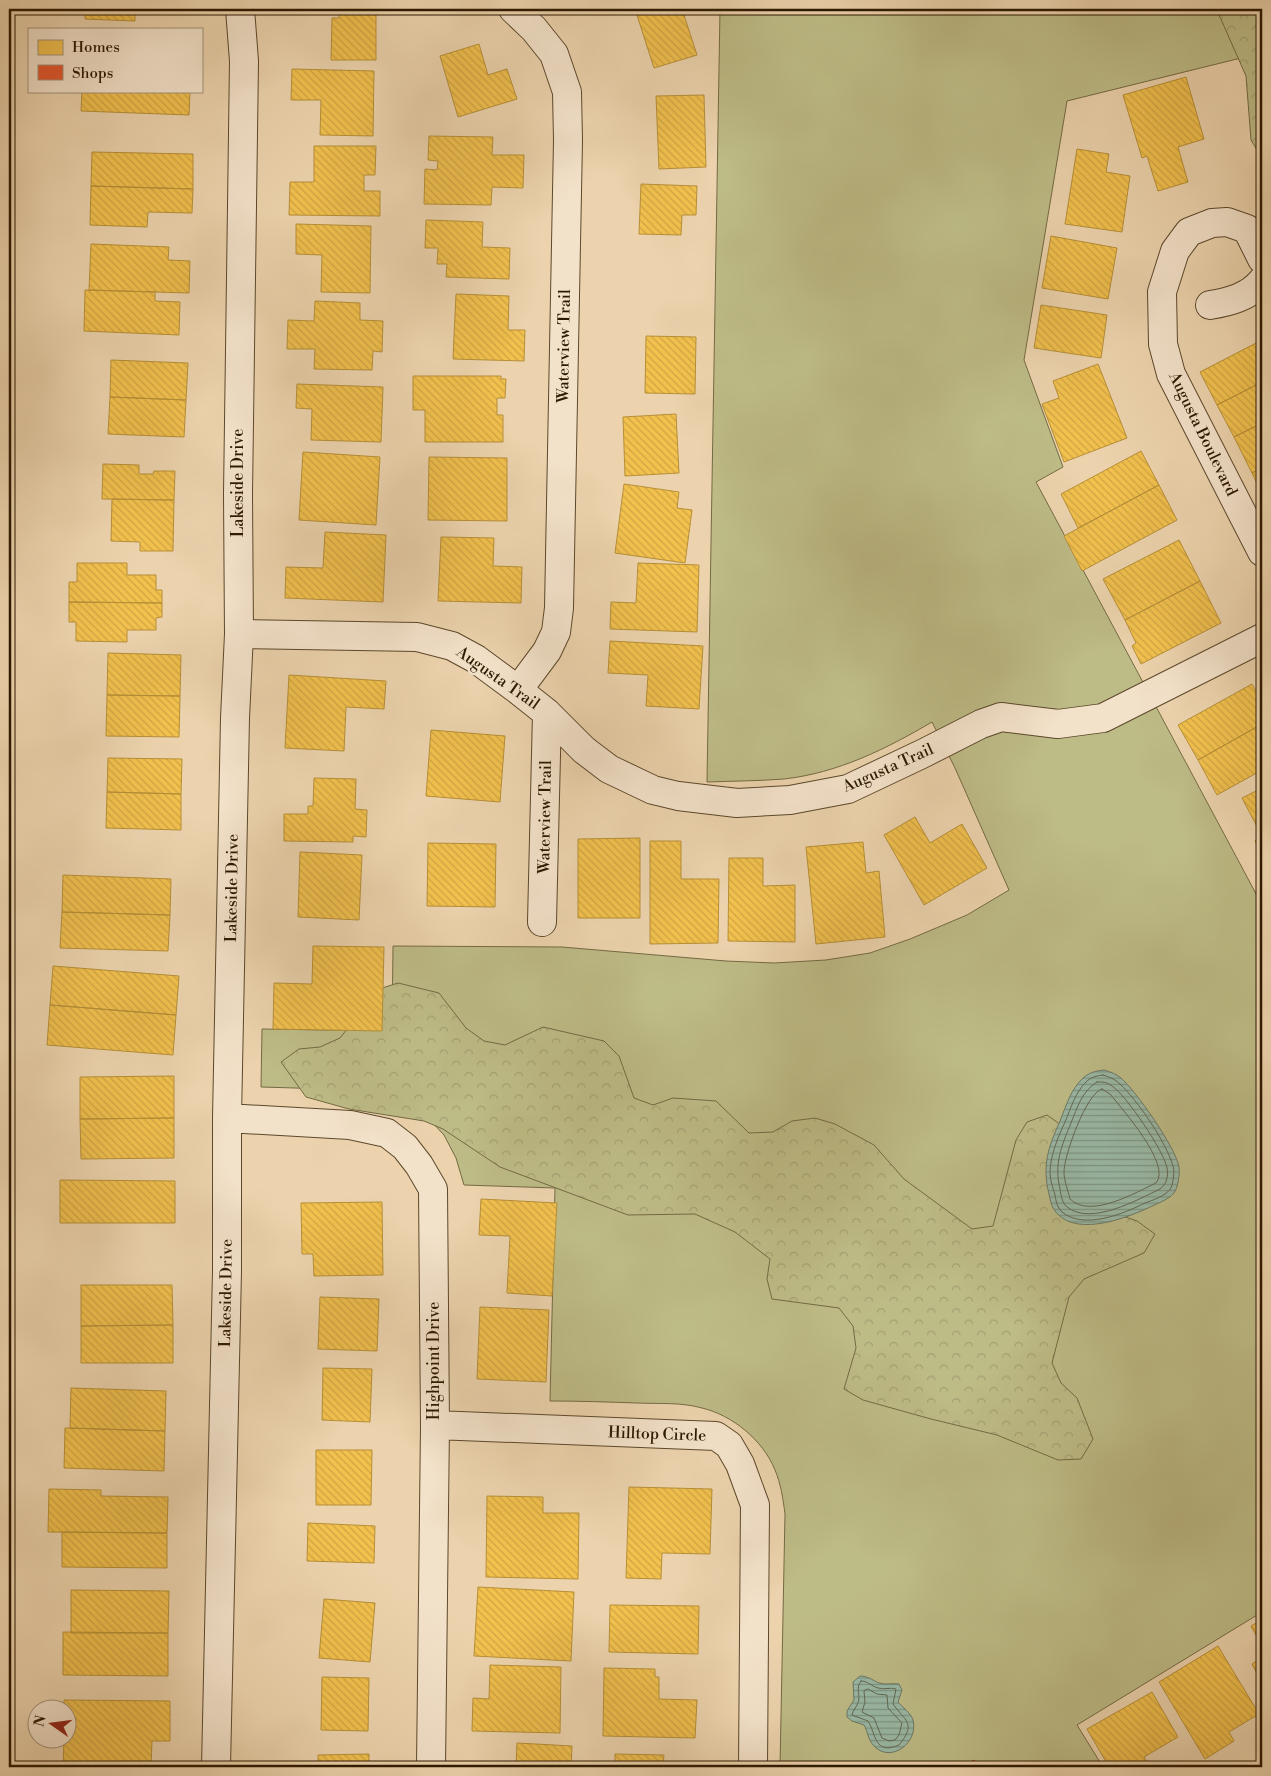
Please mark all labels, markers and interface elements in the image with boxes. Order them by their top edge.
legend [28,28,202,92]
text: Homes [72,38,120,57]
text: Shops [72,64,113,83]
street label: Waterview Trail [553,289,575,404]
street label: Augusta Boulevard [1164,368,1242,499]
street label: Lakeside Drive [228,429,248,537]
street label: Augusta Trail [452,641,544,714]
street label: Augusta Trail [839,739,937,797]
street label: Waterview Trail [534,760,556,875]
street label: Lakeside Drive [221,834,243,942]
street label: Lakeside Drive [215,1239,237,1347]
street label: Highpoint Drive [424,1302,444,1420]
street label: Hilltop Circle [608,1422,706,1446]
north arrow [28,1698,78,1748]
text: N [30,1714,50,1729]

